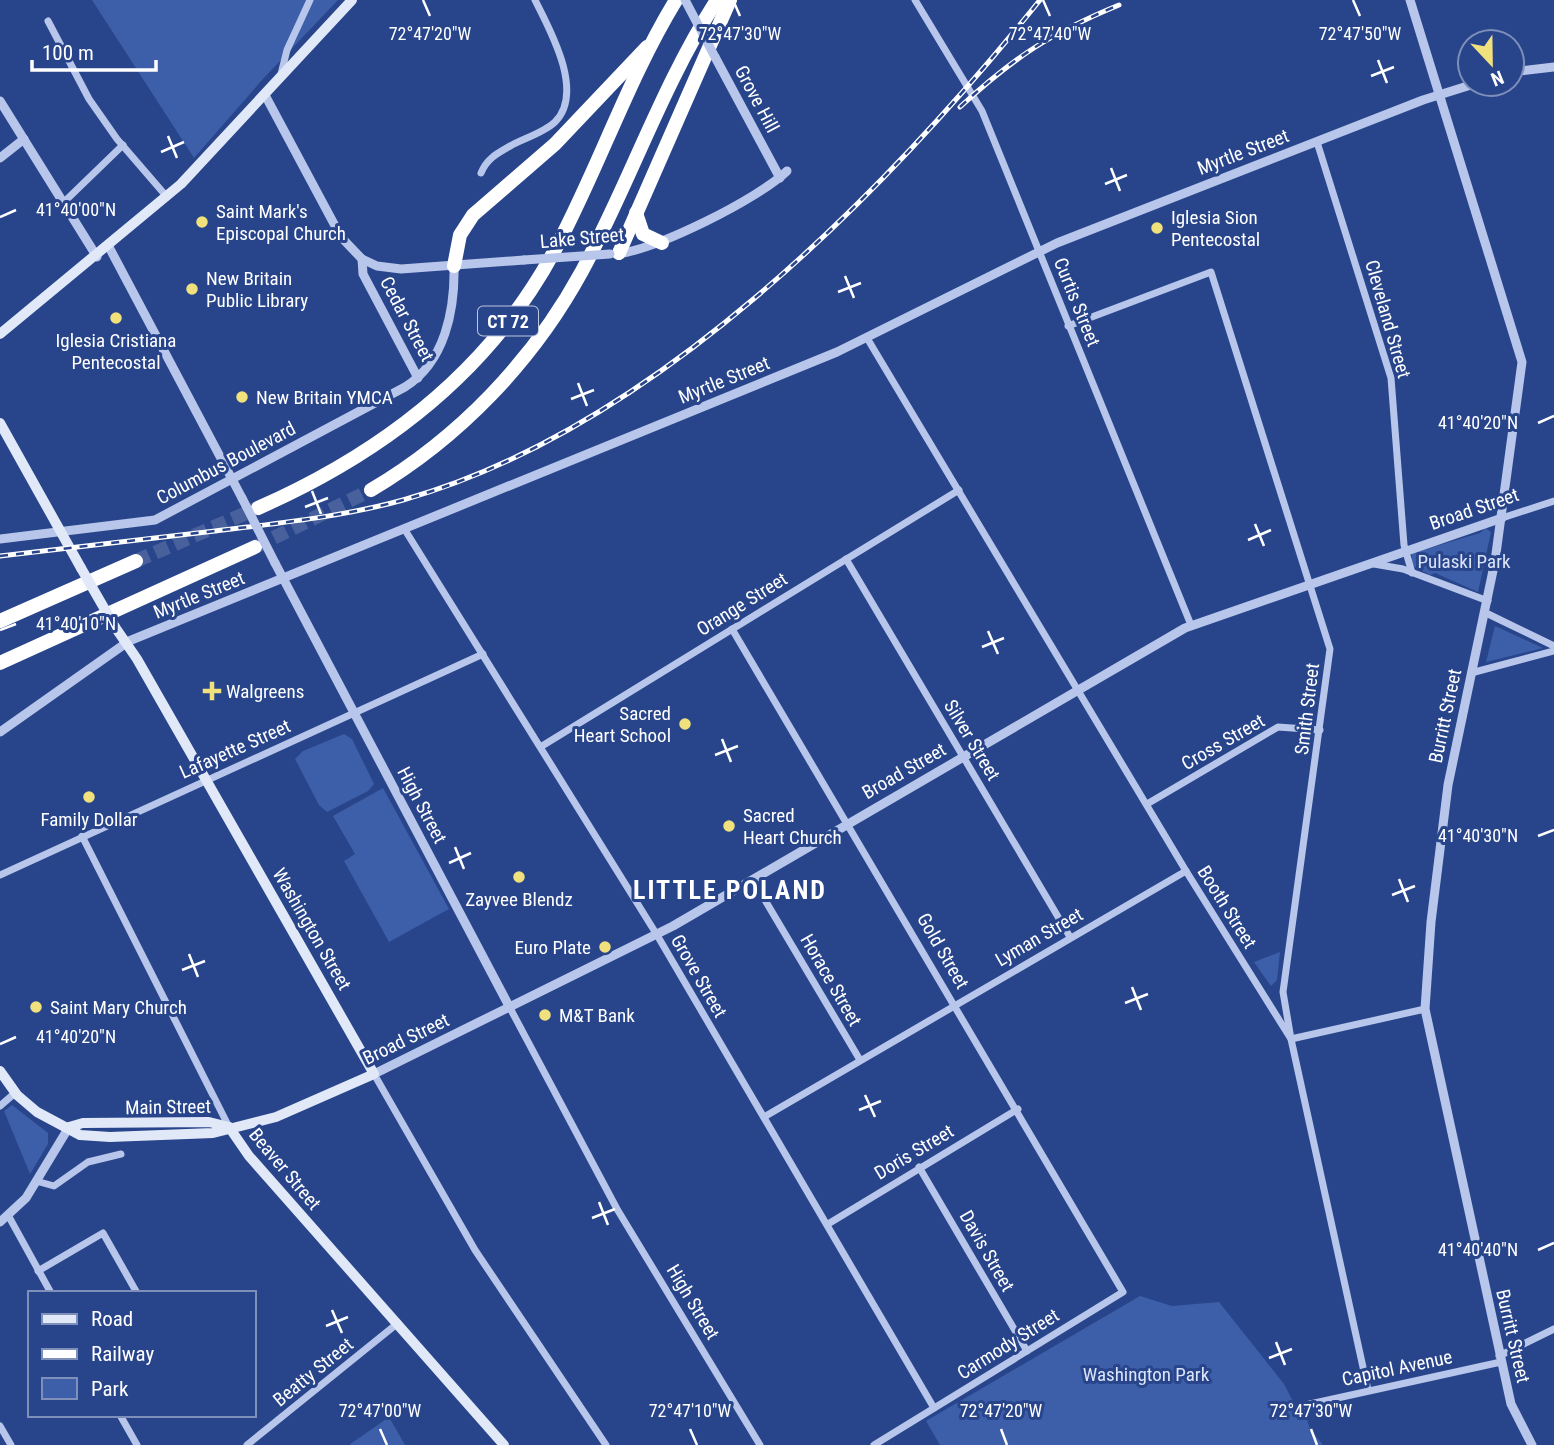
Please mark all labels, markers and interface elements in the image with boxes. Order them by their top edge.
text: 72°47'20"W [389,23,472,44]
text: 72°47'30"W [699,23,782,44]
text: 72°47'40"W [1009,23,1092,44]
text: 72°47'50"W [1319,23,1402,44]
scale bar [32,28,156,72]
north arrow [1456,28,1526,98]
text: 100 m [42,41,94,65]
street label: Grove Hill [730,62,784,136]
text: N [1487,65,1507,91]
street label: Myrtle Street [1194,124,1292,180]
text: 41°40'00"N [36,199,116,220]
place label: Saint Mark's Episcopal Church [216,200,346,245]
place label: Iglesia Sion Pentecostal [1171,206,1260,251]
marker: Saint Mark's Episcopal Church [194,214,210,230]
marker: Iglesia Sion Pentecostal [1149,220,1165,236]
street label: Lake Street [539,223,625,253]
street label: Curtis Street [1049,254,1105,350]
street label: Cleveland Street [1360,257,1416,381]
place label: New Britain Public Library [206,267,308,312]
street label: Cedar Street [375,273,439,365]
marker: New Britain Public Library [184,281,200,297]
road number: CT 72 [478,306,538,335]
marker: Iglesia Cristiana Pentecostal [108,310,124,326]
place label: Iglesia Cristiana Pentecostal [56,329,176,374]
street label: Myrtle Street [675,351,773,409]
place label: New Britain YMCA [256,386,393,409]
marker: New Britain YMCA [234,389,250,405]
text: 41°40'20"N [1438,412,1518,433]
street label: Columbus Boulevard [153,417,299,509]
street label: Broad Street [1426,483,1522,535]
park label: Pulaski Park [1417,550,1511,573]
street label: Myrtle Street [150,566,248,624]
street label: Orange Street [693,567,791,641]
text: 41°40'10"N [36,613,116,634]
street label: Smith Street [1290,662,1324,756]
street label: Burritt Street [1424,667,1466,765]
place label: Walgreens [226,680,304,703]
marker: Walgreens [204,683,220,699]
street label: Silver Street [939,695,1005,785]
place label: Sacred Heart School [574,702,671,747]
street label: Cross Street [1177,709,1269,775]
street label: Lafayette Street [176,714,294,784]
marker: Sacred Heart School [677,716,693,732]
street label: Broad Street [858,738,950,804]
street label: High Street [392,763,452,847]
marker: Family Dollar [81,789,97,805]
place label: Sacred Heart Church [743,804,842,849]
place label: Family Dollar [40,808,138,831]
marker: Sacred Heart Church [721,818,737,834]
text: 41°40'30"N [1438,825,1518,846]
street label: Booth Street [1193,861,1261,953]
street label: Washington Street [268,864,356,994]
marker: Zayvee Blendz [511,869,527,885]
district label: LITTLE POLAND [633,875,827,905]
place label: Zayvee Blendz [465,888,573,911]
street label: Lyman Street [991,903,1087,971]
street label: Gold Street [912,909,974,993]
street label: Grove Street [666,930,732,1022]
street label: Horace Street [795,930,867,1030]
place label: Euro Plate [515,936,591,959]
marker: Euro Plate [597,939,613,955]
place label: Saint Mary Church [50,996,187,1019]
marker: Saint Mary Church [28,999,44,1015]
place label: M&T Bank [559,1004,635,1027]
marker: M&T Bank [537,1007,553,1023]
street label: Broad Street [359,1008,453,1070]
text: 41°40'20"N [36,1026,116,1047]
street label: Main Street [125,1095,211,1119]
street label: Doris Street [870,1119,958,1185]
street label: Beaver Street [244,1123,326,1215]
street label: Davis Street [955,1206,1019,1296]
text: 41°40'40"N [1438,1239,1518,1260]
street label: High Street [662,1260,724,1344]
street label: Burritt Street [1491,1287,1535,1385]
legend [28,1291,256,1417]
street label: Carmody Street [953,1304,1063,1384]
text: Road [91,1307,133,1331]
street label: Beatty Street [268,1333,358,1411]
text: Railway [91,1342,154,1366]
street label: Capitol Avenue [1340,1345,1454,1391]
park label: Washington Park [1083,1363,1210,1386]
text: Park [91,1377,129,1401]
text: 72°47'00"W [339,1400,422,1421]
text: 72°47'10"W [649,1400,732,1421]
text: 72°47'20"W [960,1400,1043,1421]
text: 72°47'30"W [1270,1400,1353,1421]

